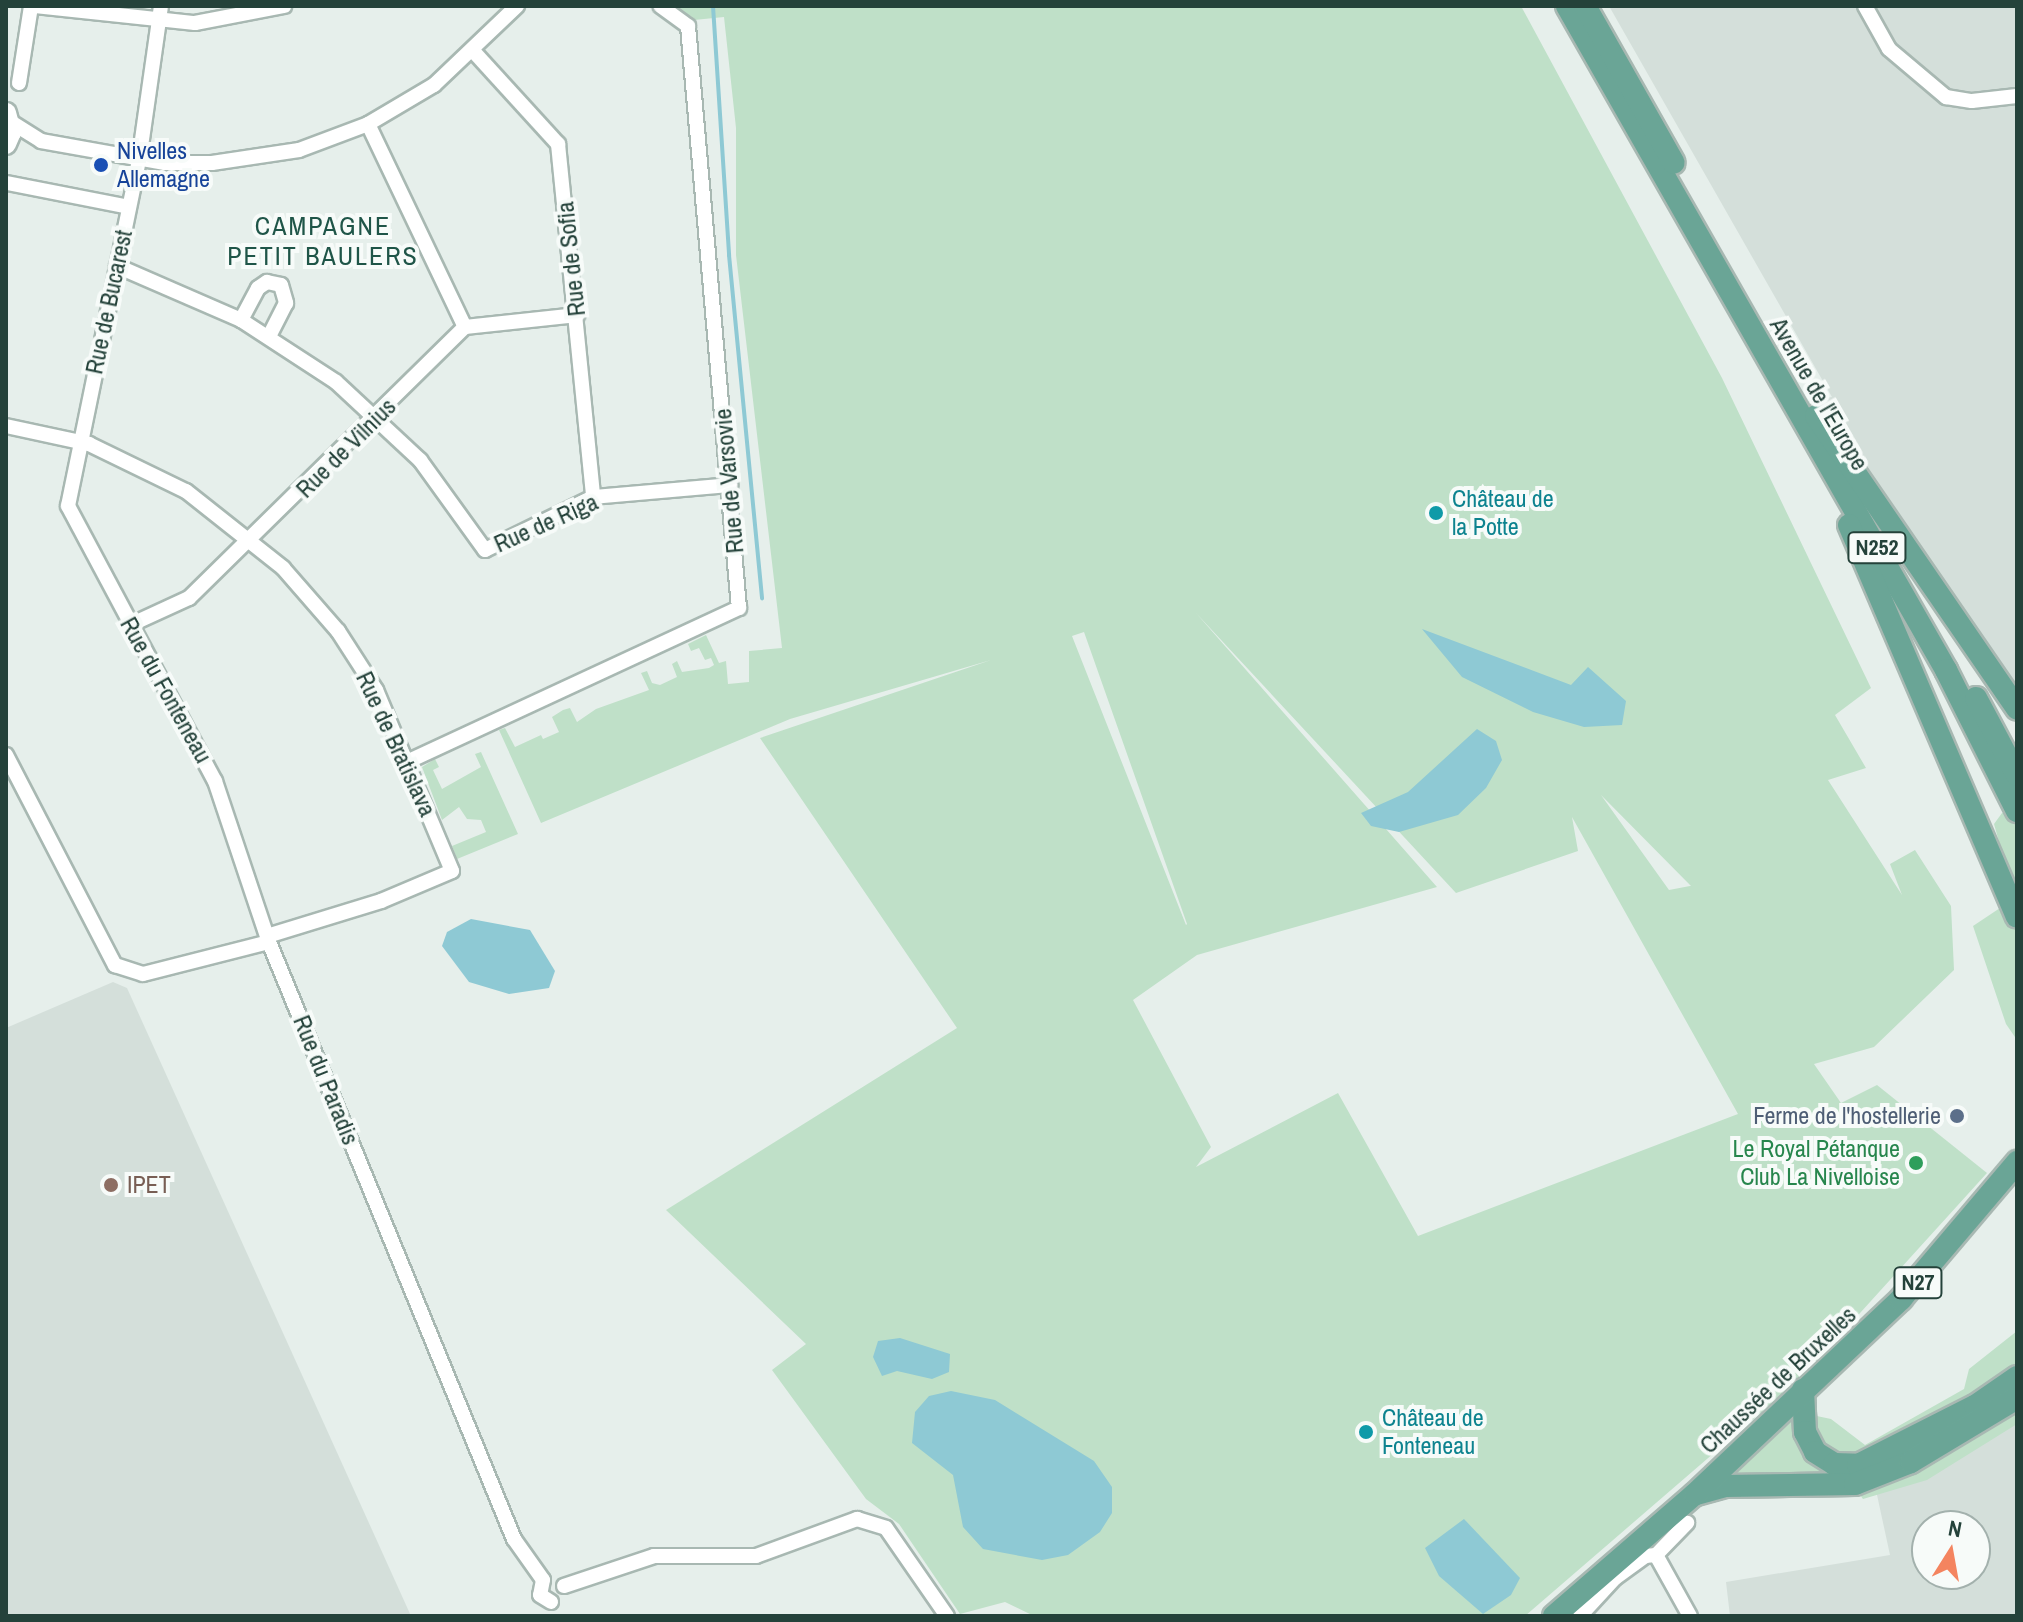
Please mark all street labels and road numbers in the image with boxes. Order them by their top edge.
street label: Rue de Sofia [551,200,591,318]
street label: Rue de Bucarest [80,227,138,377]
street label: Avenue de l'Europe [1764,313,1874,475]
street label: Rue de Vilnius [290,392,402,504]
street label: Rue de Varsovie [708,407,750,555]
street label: Rue de Riga [490,487,602,559]
road number: N252 [1847,530,1907,566]
street label: Rue du Fonteneau [114,612,218,768]
street label: Rue de Bratislava [350,667,442,821]
street label: Rue du Paradis [287,1011,365,1149]
road number: N27 [1892,1265,1944,1301]
street label: Chaussée de Bruxelles [1694,1300,1862,1460]

